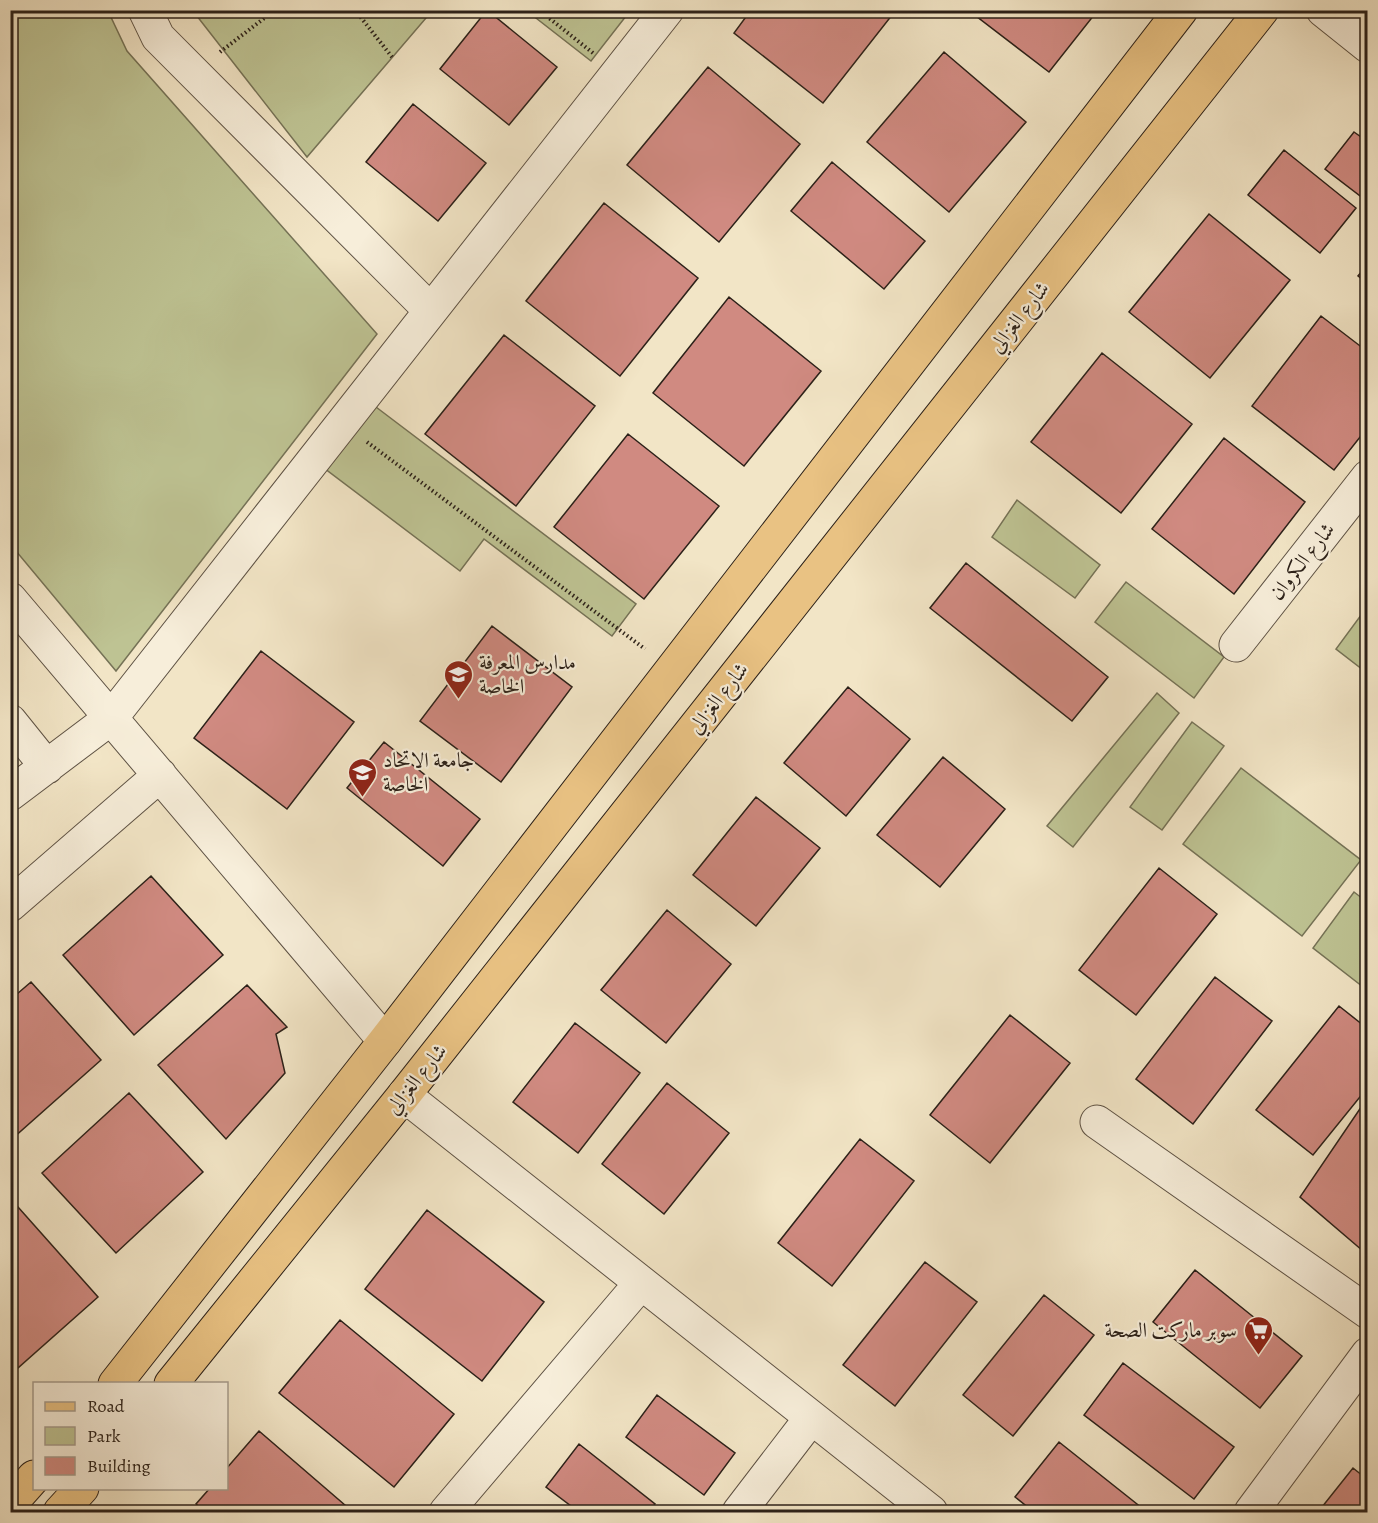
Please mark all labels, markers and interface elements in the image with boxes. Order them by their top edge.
street label: شارع الغزالي [982,276,1059,361]
street label: شارع الكروان [1263,516,1344,608]
place label: مدارس المعرفة الخاصة [479,648,576,700]
street label: شارع الغزالي [681,657,758,742]
school or university icon: مدارس المعرفة الخاصة [442,658,474,700]
place label: جامعة الاتحاد الخاصة [383,746,474,798]
school or university icon: جامعة الاتحاد الخاصة [346,756,378,798]
street label: شارع الغزالي [379,1038,456,1123]
supermarket icon: سوبر ماركت الصحة [1242,1314,1274,1356]
place label: سوبر ماركت الصحة [1105,1316,1237,1344]
legend [33,1382,228,1490]
text: Road [87,1394,125,1418]
text: Park [87,1424,121,1448]
text: Building [87,1454,151,1478]

